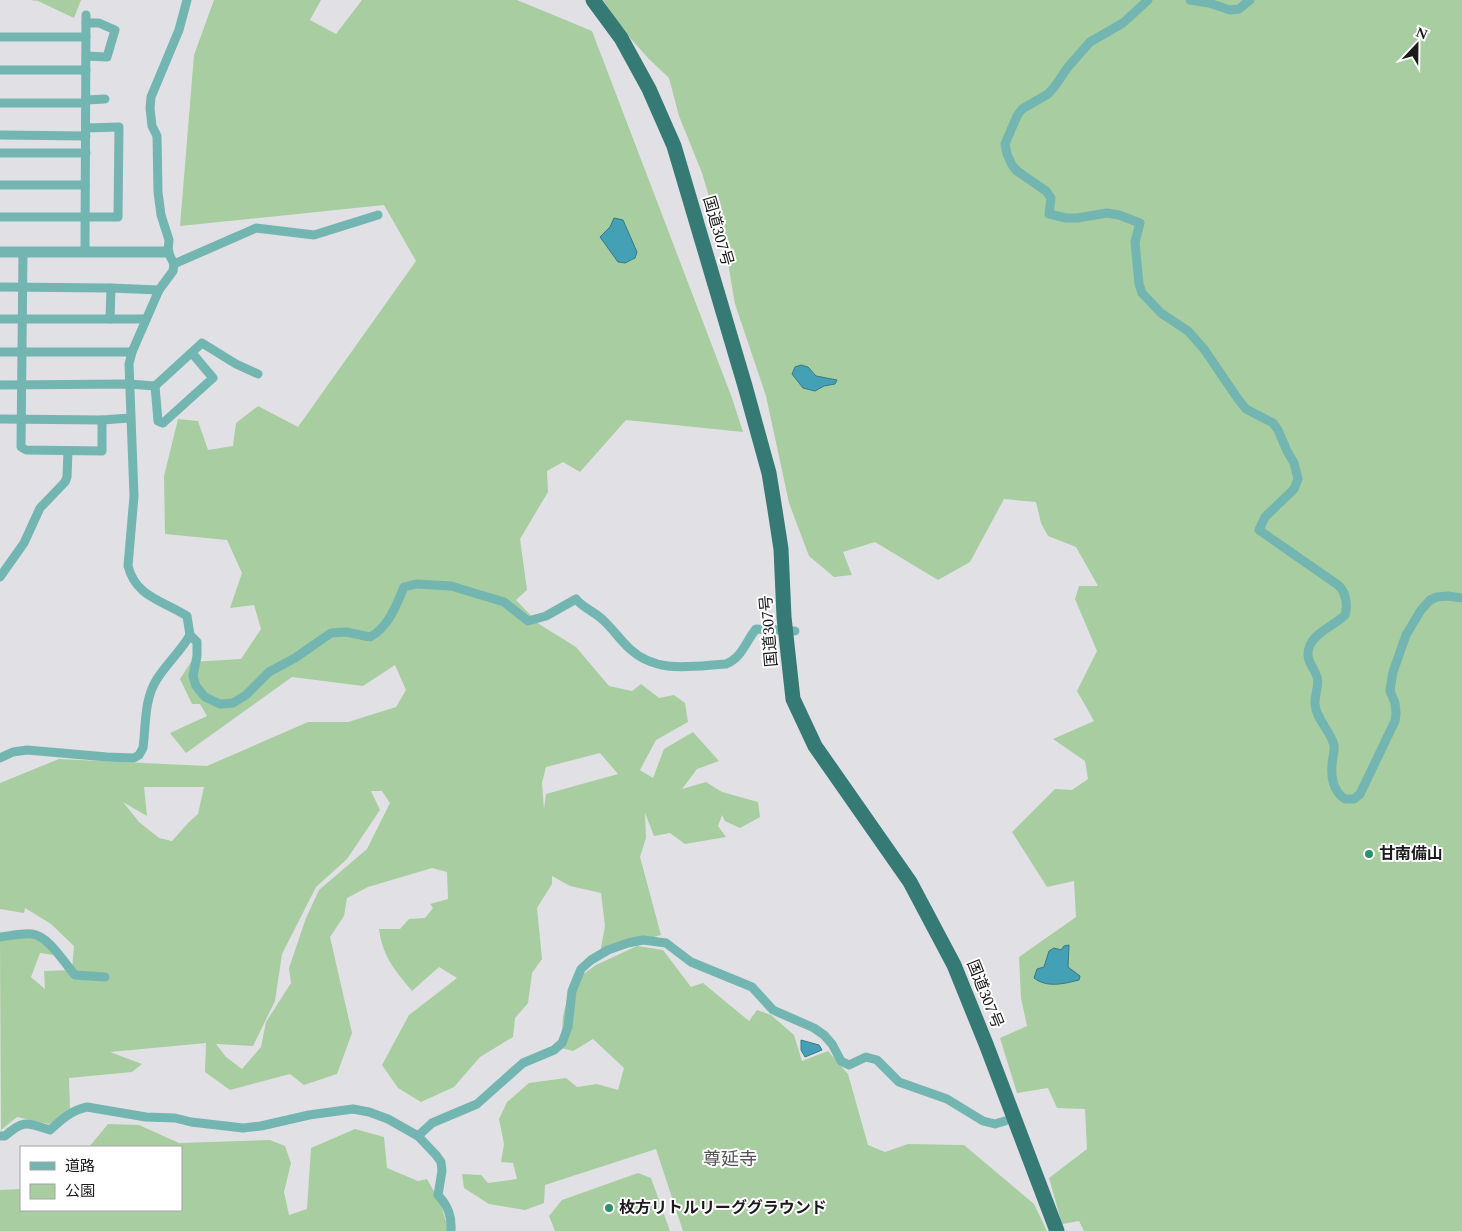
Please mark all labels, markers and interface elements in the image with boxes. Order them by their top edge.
north arrow [1392,20,1442,70]
text: N [1412,22,1431,45]
street label: 国道307号 [697,193,739,269]
street label: 国道307号 [754,594,784,668]
place label: 甘南備山 [1379,842,1443,866]
marker: 甘南備山 [1363,848,1375,860]
street label: 国道307号 [960,956,1010,1032]
legend [20,1146,182,1211]
district label: 尊延寺 [703,1146,757,1173]
text: 道路 [65,1155,95,1178]
text: 公園 [65,1180,95,1203]
place label: 枚方リトルリーググラウンド [619,1196,827,1220]
marker: 枚方リトルリーググラウンド [603,1202,615,1214]

